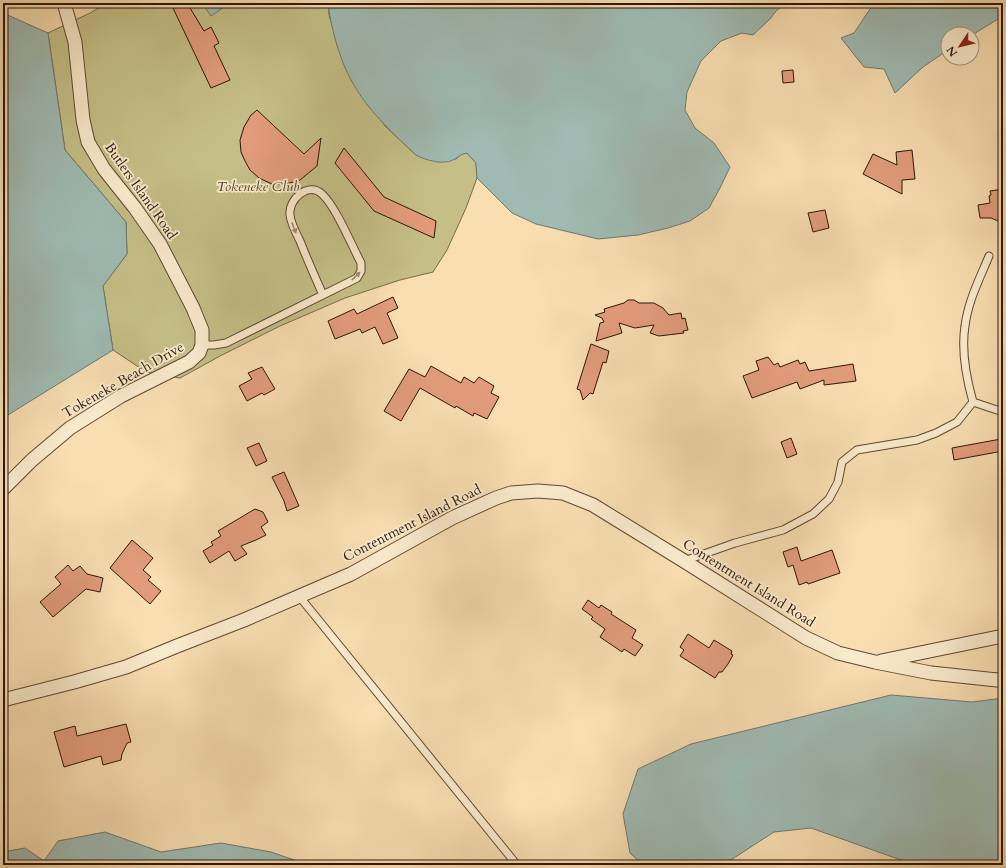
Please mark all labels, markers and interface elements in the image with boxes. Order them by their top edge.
north arrow [940,26,980,66]
text: N [943,43,961,60]
street label: Butlers Island Road [100,139,182,244]
park label: Tokeneke Club [217,177,299,196]
one-way arrow [292,223,298,235]
one-way arrow [351,271,361,281]
street label: Tokeneke Beach Drive [59,337,187,423]
street label: Contentment Island Road [340,480,485,566]
street label: Contentment Island Road [679,534,819,632]

